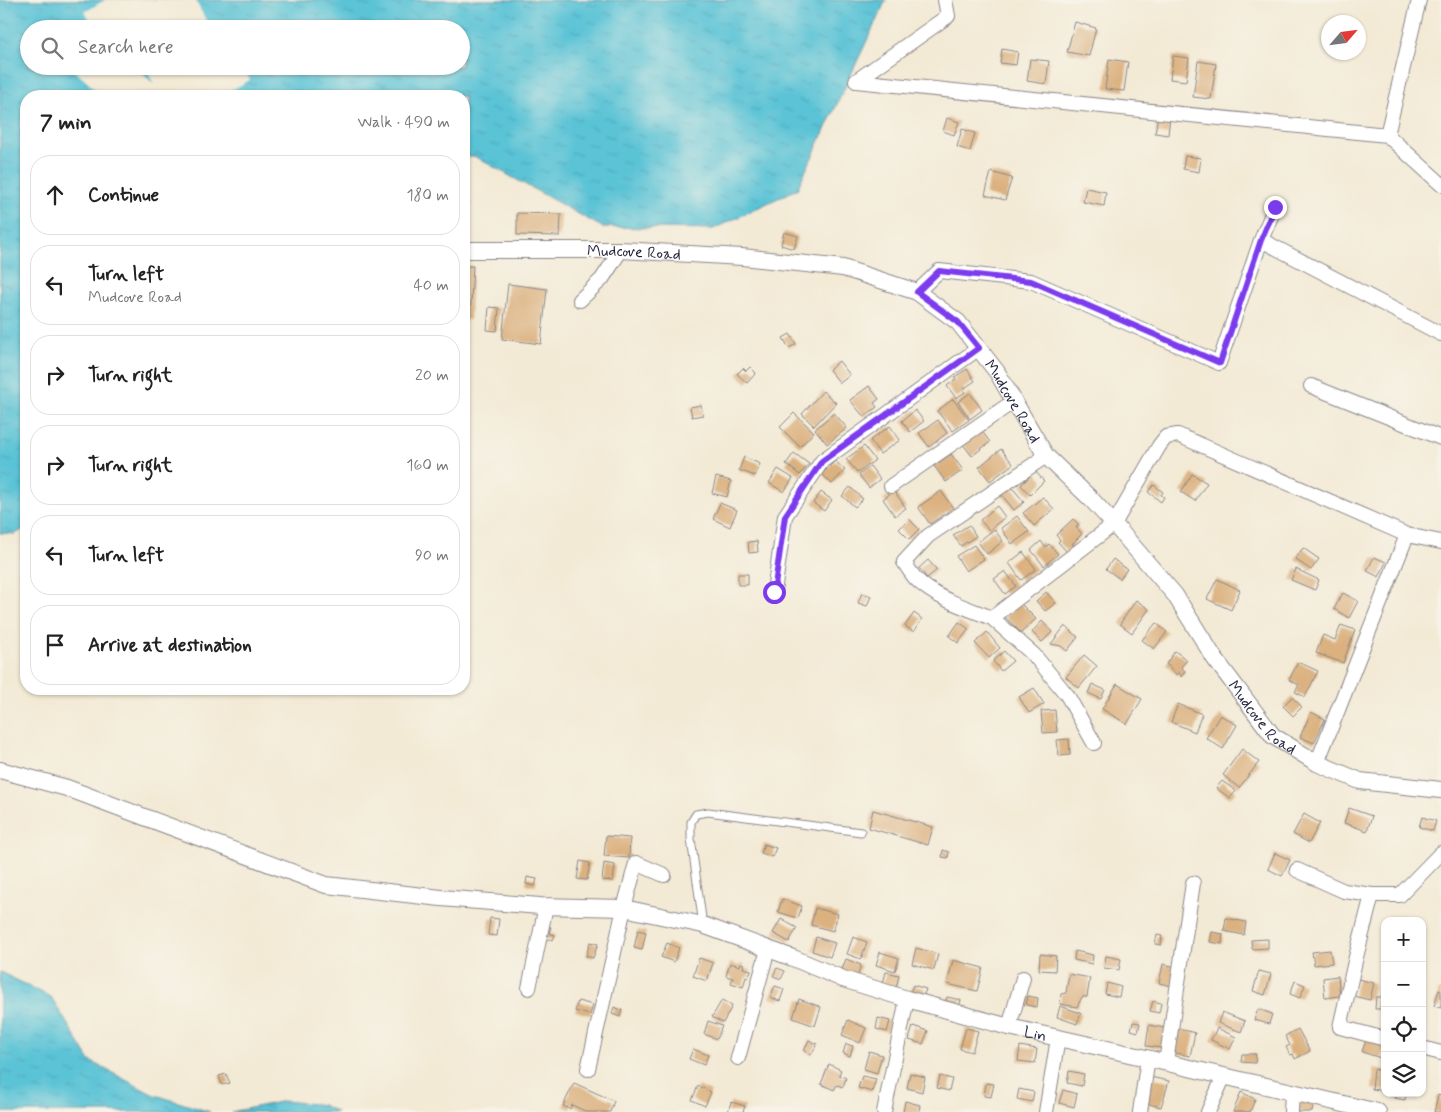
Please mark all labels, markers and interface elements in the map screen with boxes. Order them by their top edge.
north arrow [1321,15,1366,60]
search box [20,20,470,75]
icon: search [38,34,66,62]
text: Search here [78,35,174,60]
text: 7 min [40,109,92,137]
text: Walk · 490 m [358,112,450,133]
icon: ahead [41,181,69,209]
text: Continue [88,183,159,208]
text: 180 m [406,185,449,206]
route end [1264,196,1287,219]
street label: Mudcove Road [587,241,681,265]
text: Turn left [88,262,164,287]
icon: left [41,271,69,299]
text: 40 m [413,275,449,296]
text: Mudcove Road [88,287,182,308]
street label: Mudcove Road [979,356,1045,447]
icon: right [41,361,69,389]
text: Turn right [88,363,172,388]
text: 20 m [415,365,449,386]
icon: right [41,451,69,479]
text: Turn right [88,453,172,478]
text: 160 m [406,455,449,476]
icon: left [41,541,69,569]
text: Turn left [88,543,164,568]
text: 90 m [415,545,449,566]
route start [763,581,786,604]
icon: arrive [41,631,69,659]
text: Arrive at destination [88,633,252,658]
street label: Mudcove Road [1223,677,1300,760]
map controls [1381,917,1426,1097]
button: + [1381,917,1426,962]
button: − [1381,962,1426,1007]
button: locate [1381,1007,1426,1052]
street label: Lin [1022,1022,1049,1047]
button: layers [1381,1052,1426,1097]

